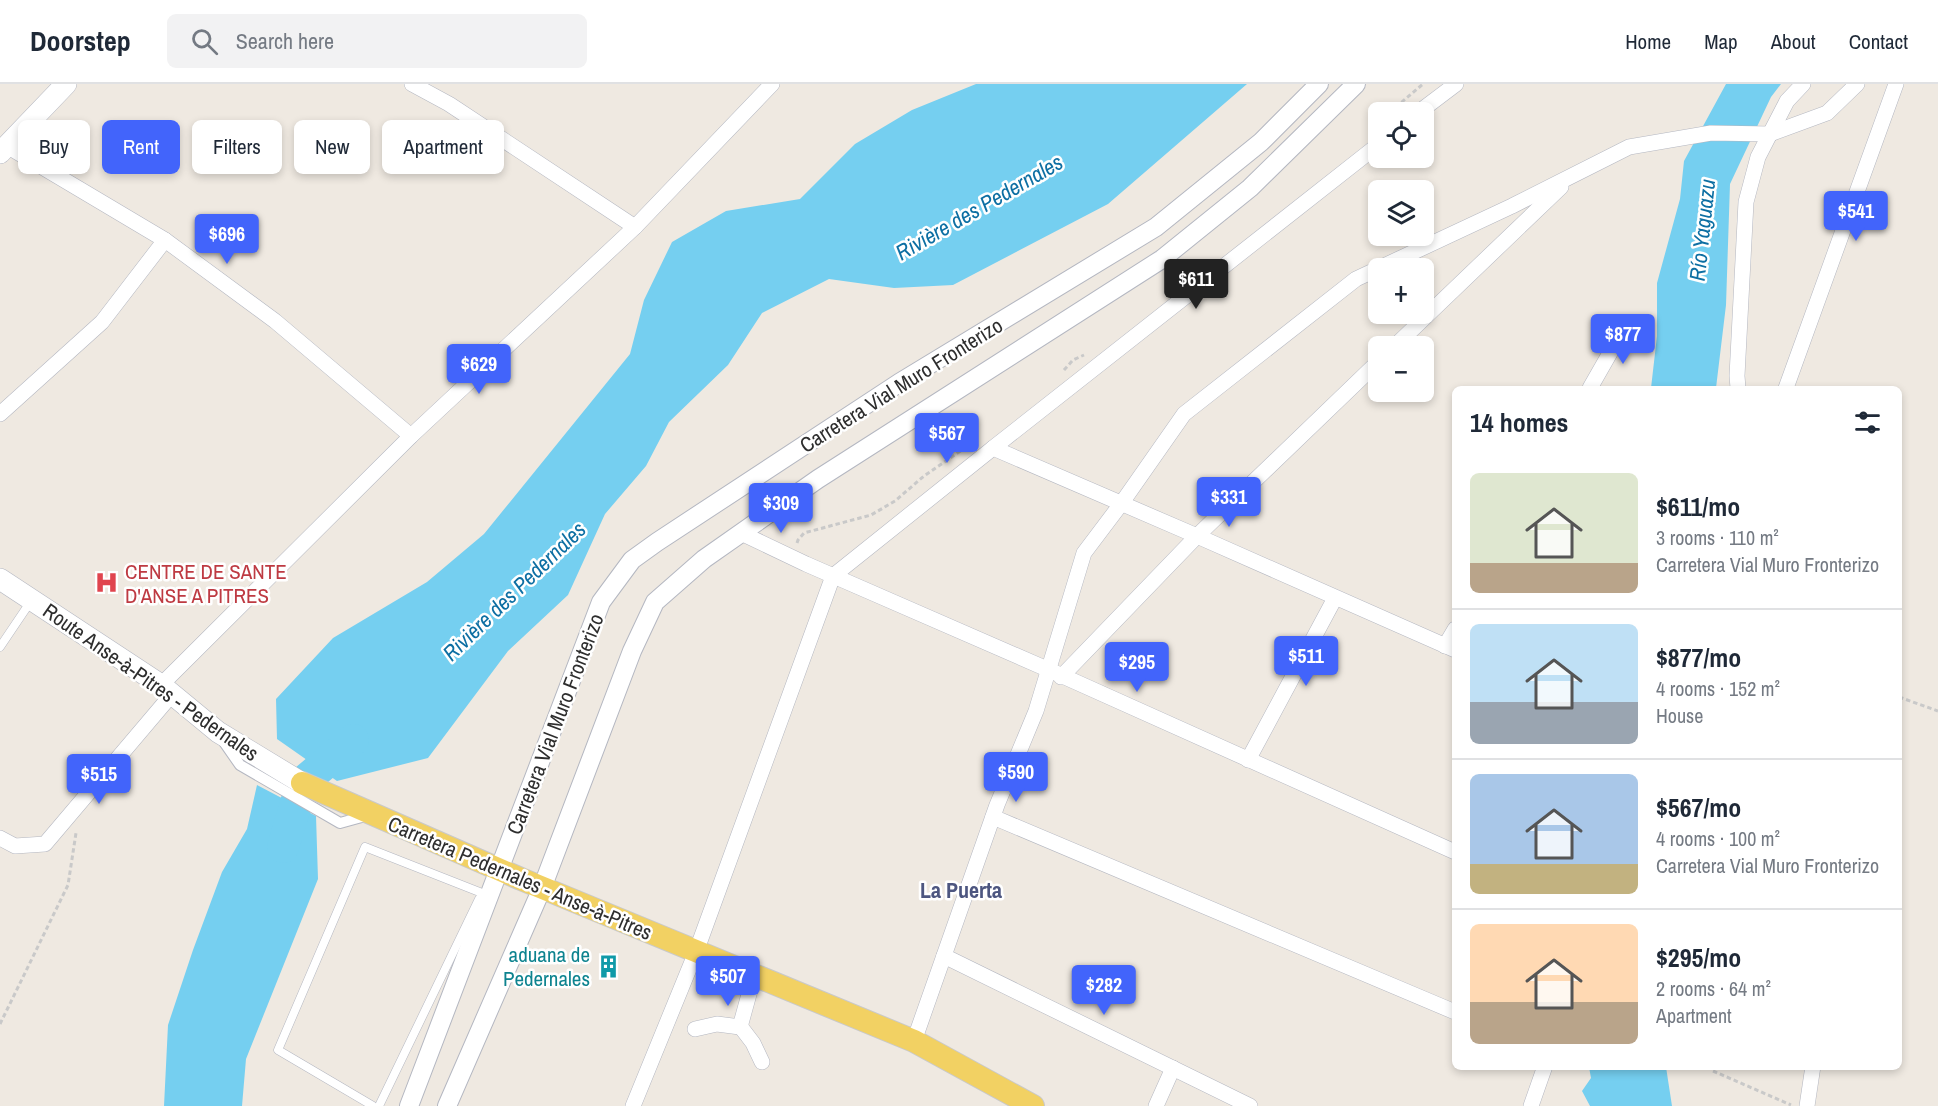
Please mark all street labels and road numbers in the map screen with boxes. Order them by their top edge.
street label: Carretera Vial Muro Fronterizo [794,311,1008,459]
street label: Route Anse-à-Pitres - Pedernales [37,596,265,768]
street label: Carretera Vial Muro Fronterizo [500,609,610,839]
street label: Carretera Pedernales - Anse-à-Pitres [384,809,656,947]

